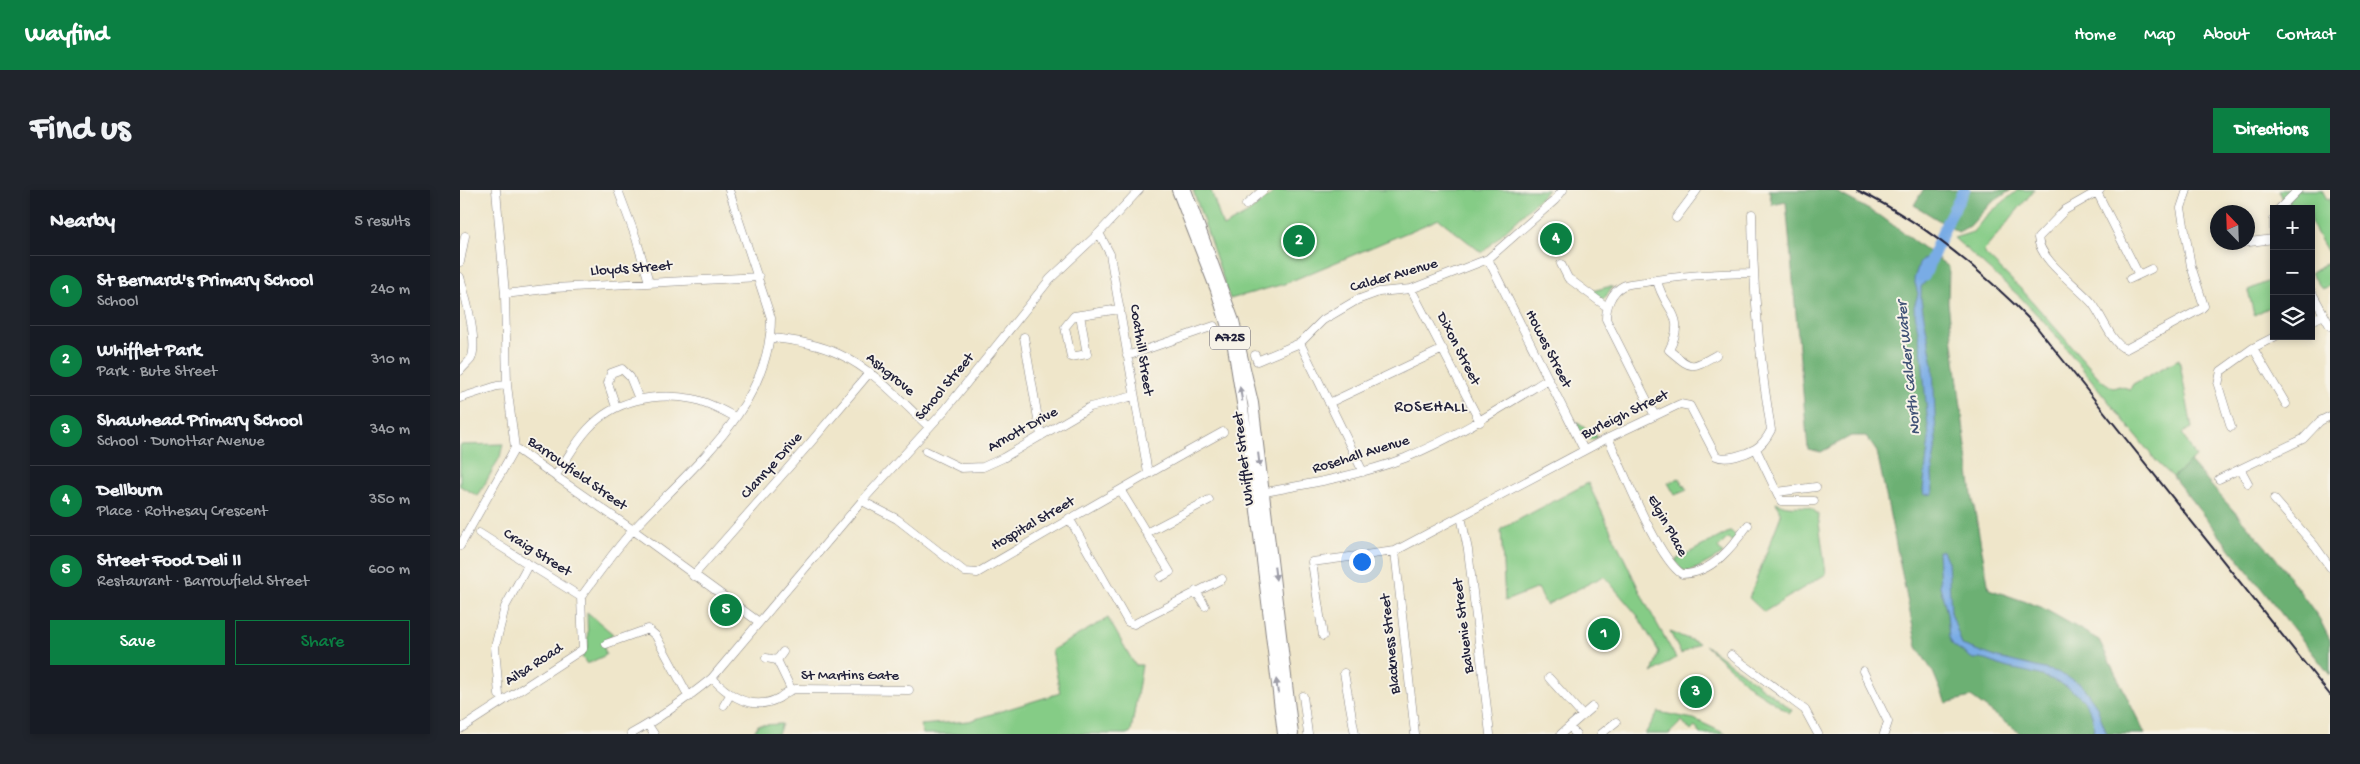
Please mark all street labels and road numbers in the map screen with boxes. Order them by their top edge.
street label: Calder Avenue [1348,255,1440,297]
street label: Lloyds Street [590,257,674,281]
street label: Coathill Street [1125,303,1157,399]
street label: Howes Street [1521,307,1576,393]
street label: Dixon Street [1432,309,1485,390]
road number: A725 [1210,326,1250,350]
street label: School Street [912,348,980,424]
street label: Ashgrove [862,349,918,401]
street label: Burleigh Street [1578,385,1673,444]
street label: Arnott Drive [985,403,1062,457]
street label: Whifflet Street [1229,409,1259,507]
street label: Clanrye Drive [737,429,807,503]
street label: Barrowfield Street [523,432,632,516]
street label: Rosehall Avenue [1310,432,1412,478]
street label: Hospital Street [988,492,1080,555]
street label: Elgin Place [1643,492,1691,560]
street label: Craig Street [500,525,576,582]
street label: Balvenie Street [1449,576,1479,675]
street label: Blackness Street [1377,591,1405,696]
street label: Ailsa Road [502,639,567,690]
street label: St Martins Gate [801,667,899,685]

